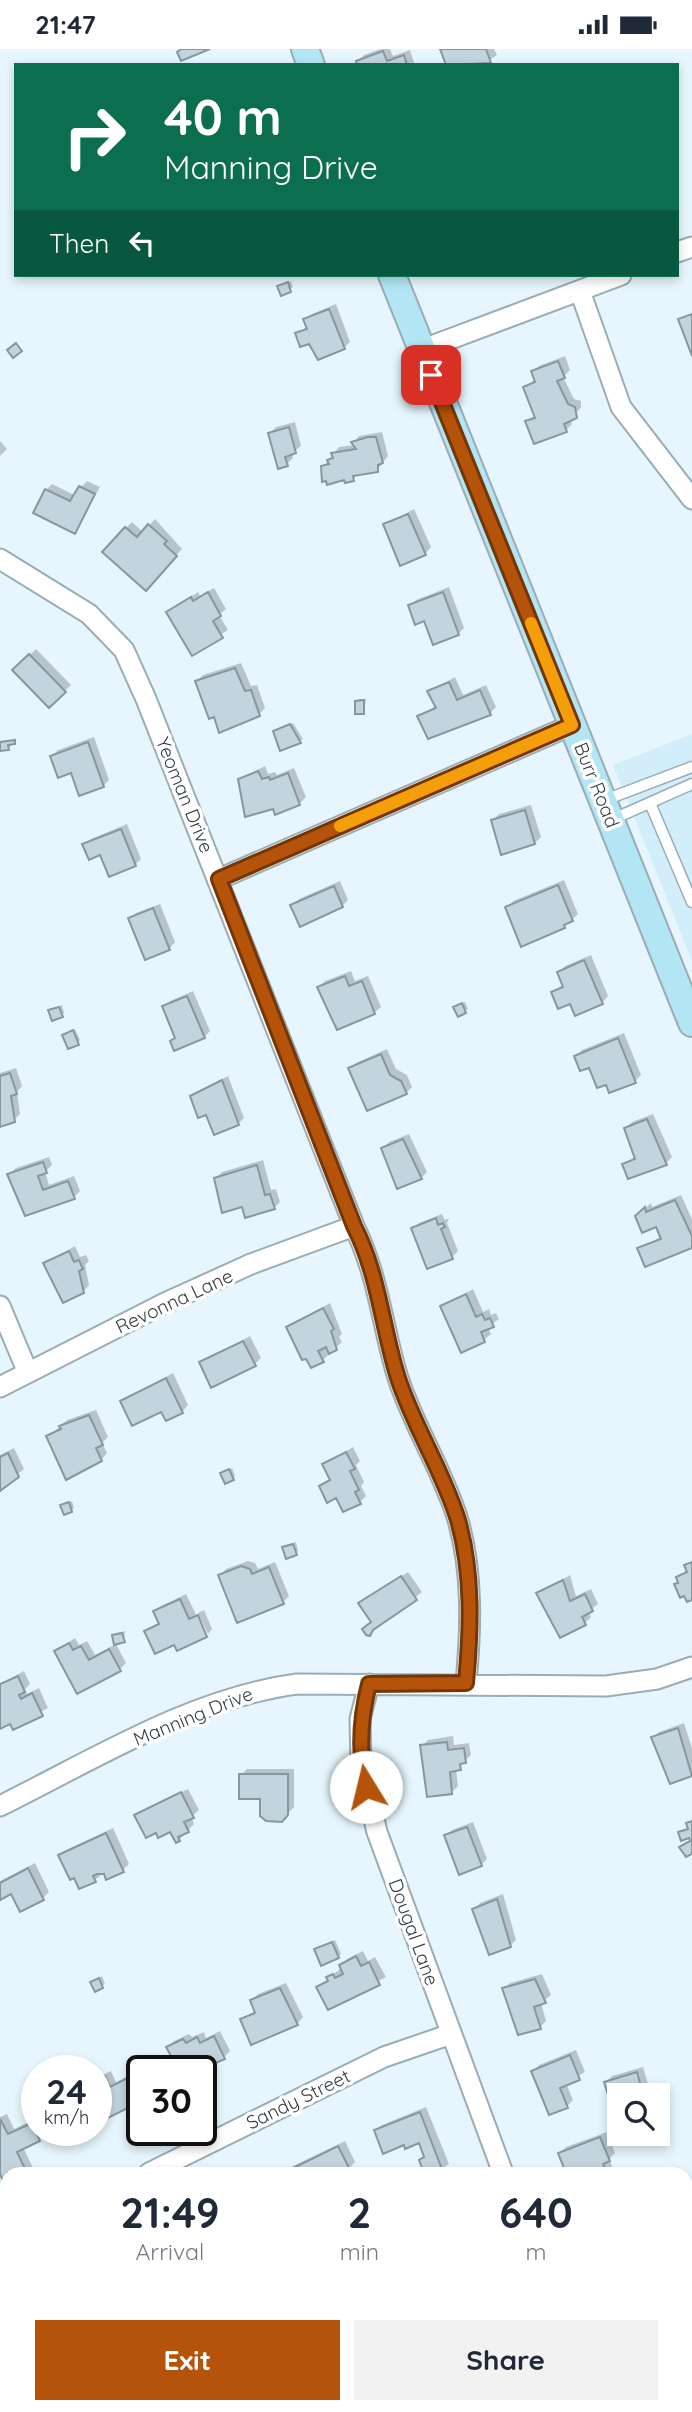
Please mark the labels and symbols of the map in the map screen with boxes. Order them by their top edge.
pin [401,345,461,405]
street label: Yeoman Drive [151,734,219,856]
street label: Burr Road [569,739,625,831]
street label: Revonna Lane [112,1263,236,1339]
street label: Manning Drive [130,1681,256,1751]
position arrow [329,1750,403,1824]
street label: Dougal Lane [384,1875,444,1989]
speed limit sign: 30 [126,2055,217,2146]
street label: Sandy Street [242,2064,354,2134]

